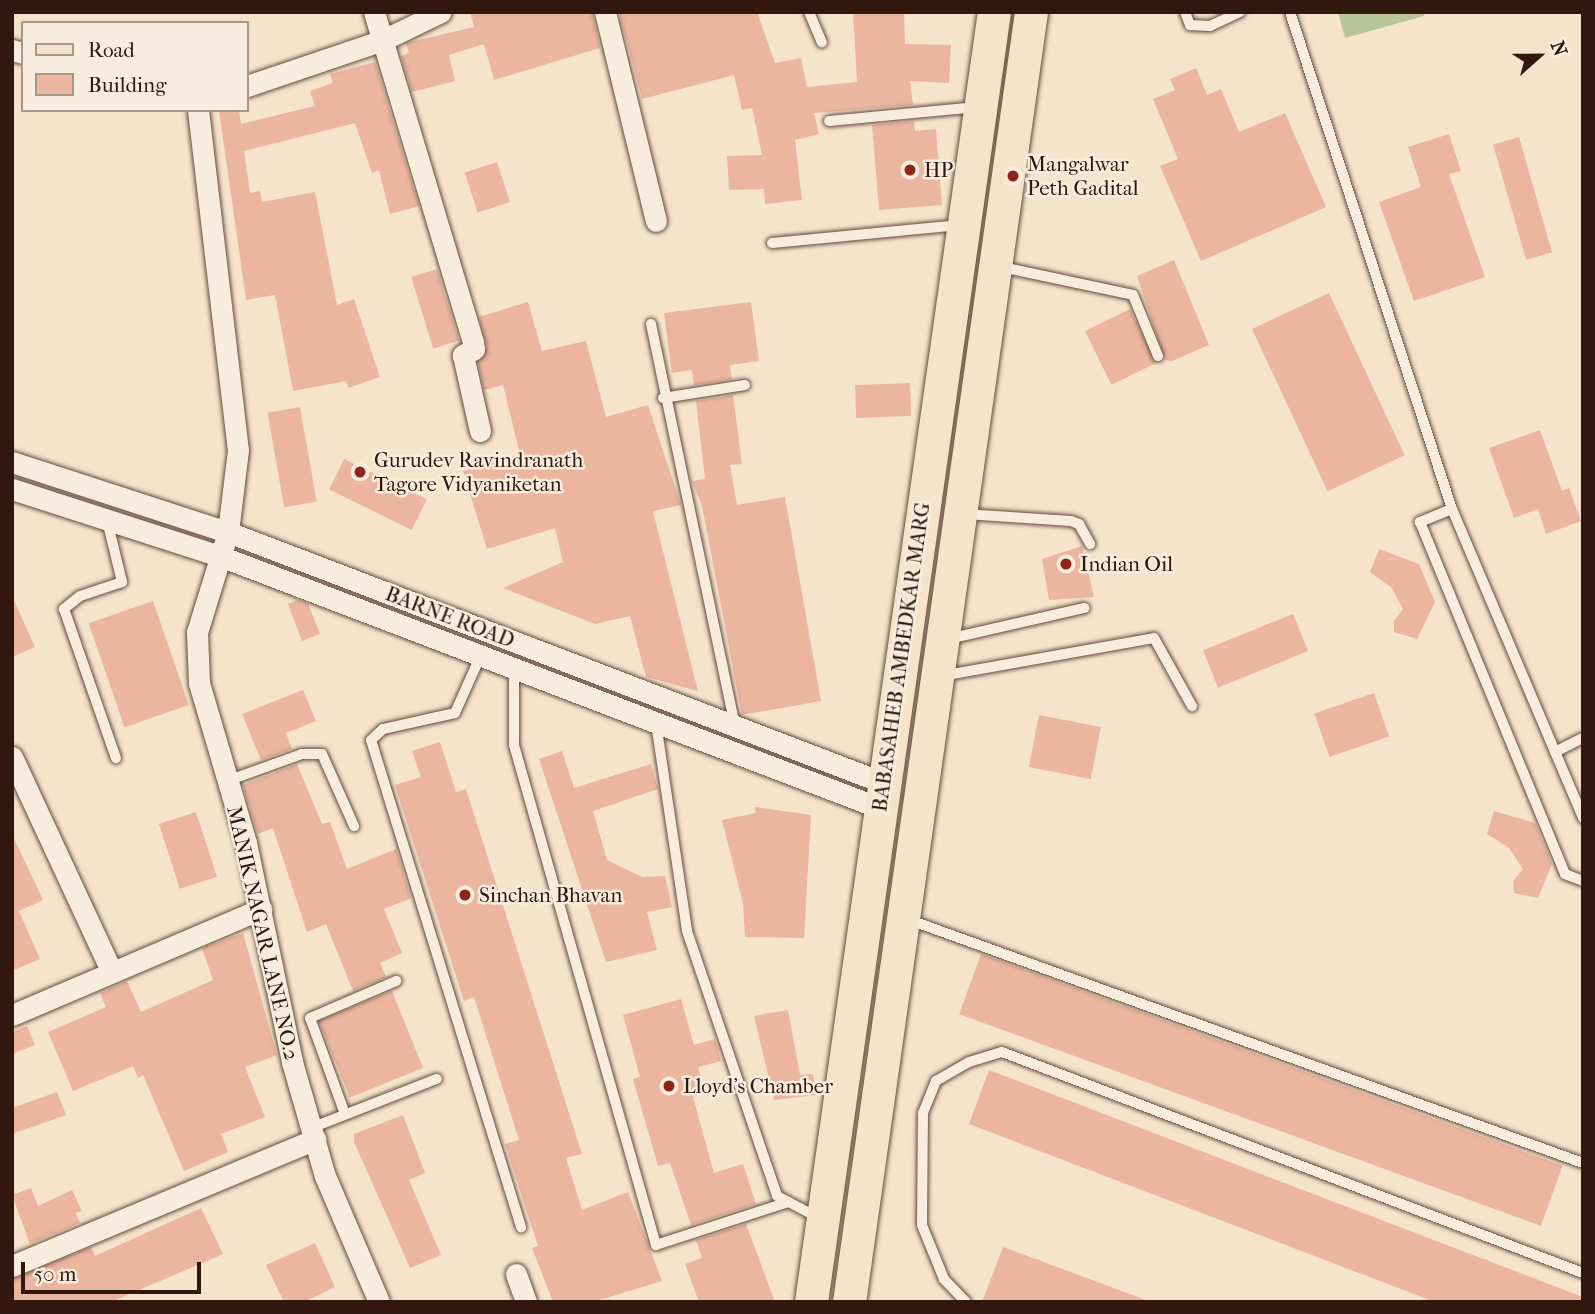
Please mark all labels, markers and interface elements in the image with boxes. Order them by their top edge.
legend [21,21,248,112]
north arrow [1504,21,1574,91]
text: Road [88,38,135,62]
text: N [1546,38,1571,59]
text: Building [88,73,166,97]
place label: Mangalwar Peth Gadital [1027,151,1138,201]
place label: HP [924,157,953,183]
marker: HP [902,162,918,178]
marker: Mangalwar Peth Gadital [1005,168,1021,184]
place label: Gurudev Ravindranath Tagore Vidyaniketan [374,447,583,497]
marker: Gurudev Ravindranath Tagore Vidyaniketan [352,464,368,480]
street label: BABASAHEB AMBEDKAR MARG [867,501,935,813]
place label: Indian Oil [1080,551,1173,577]
marker: Indian Oil [1058,556,1074,572]
street label: BARNE ROAD [382,581,518,653]
street label: MANIK NAGAR LANE NO.2 [221,803,305,1063]
place label: Sinchan Bhavan [479,882,622,908]
marker: Sinchan Bhavan [457,887,473,903]
place label: Lloyd's Chamber [683,1073,833,1099]
marker: Lloyd's Chamber [661,1078,677,1094]
scale bar [24,1248,205,1292]
text: 50 m [34,1262,77,1286]

